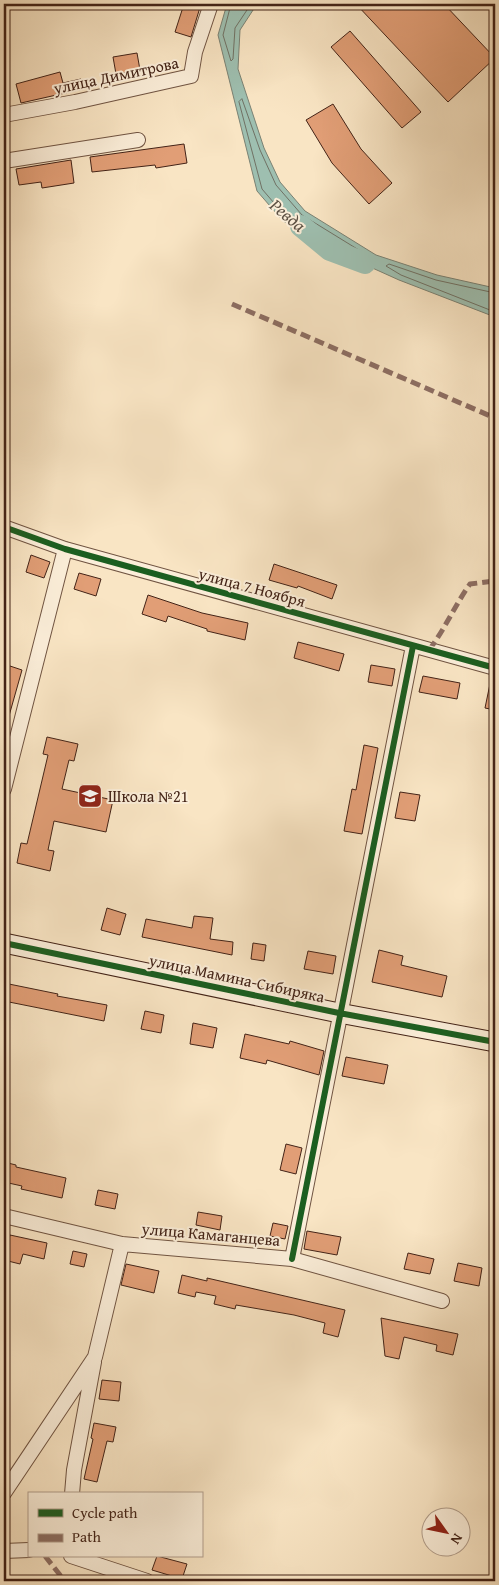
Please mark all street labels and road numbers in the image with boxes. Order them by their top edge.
street label: улица Димитрова [50,50,181,100]
street label: улица 7 Ноября [195,561,308,613]
street label: улица Мамина-Сибиряка [146,947,327,1008]
street label: улица Камаганцева [140,1216,282,1252]

